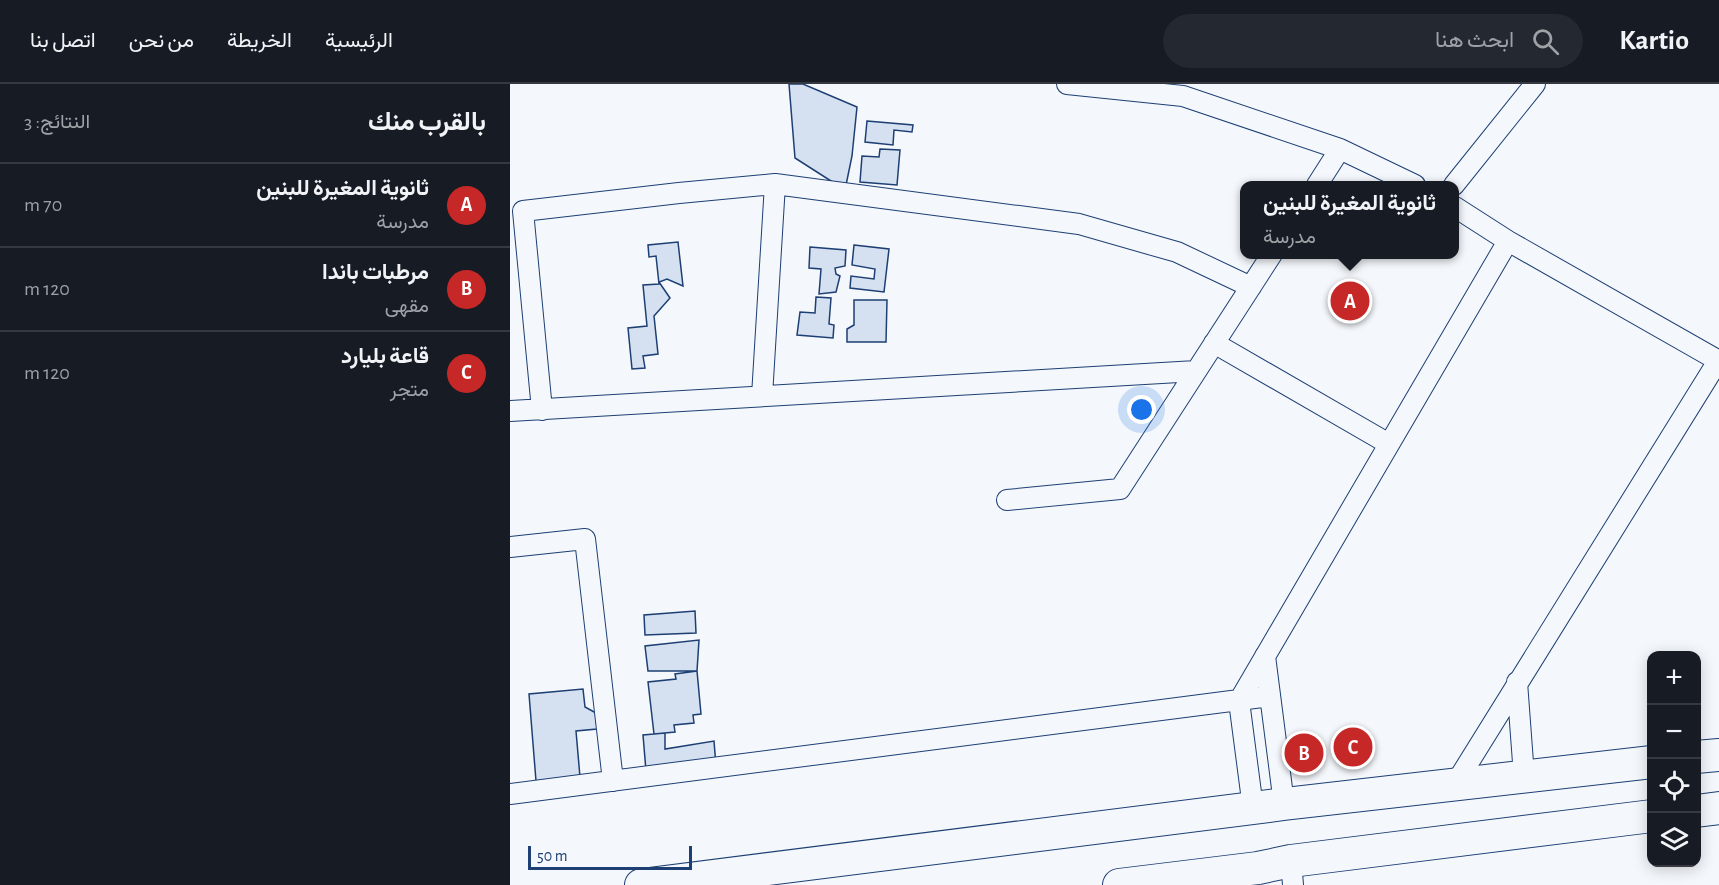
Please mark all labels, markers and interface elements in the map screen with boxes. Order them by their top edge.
search box [1163,14,1583,68]
icon: search [1529,25,1562,58]
text: Kartio [1619,27,1689,55]
text: ابحث هنا [1435,29,1514,51]
text: اتصل بنا [30,30,96,51]
text: من نحن [129,30,194,51]
text: الخريطة [227,30,292,51]
text: الرئيسية [325,30,393,51]
text: بالقرب منك [368,109,486,135]
text: النتائج: 3 [24,112,90,132]
text: ثانوية المغيرة للبنين [256,177,429,199]
popup [1240,181,1459,259]
text: ثانوية المغيرة للبنين [1263,192,1436,214]
text: 70 m [24,195,62,215]
text: A [461,195,473,215]
text: مدرسة [376,212,429,232]
text: مدرسة [1263,227,1316,247]
text: مرطبات باندا [322,261,429,283]
pin: A [1330,278,1370,324]
text: 120 m [24,279,70,299]
text: B [461,279,472,299]
text: مقهى [385,296,429,316]
text: قاعة بليارد [341,345,429,367]
text: 120 m [24,363,70,383]
text: C [461,363,472,383]
text: متجر [390,380,429,400]
your location [1127,395,1156,424]
map controls [1647,651,1701,867]
button: + [1647,651,1701,705]
button: − [1647,705,1701,759]
pin: C [1334,724,1372,770]
pin: B [1284,730,1324,776]
button: locate [1647,759,1701,813]
button: layers [1647,813,1701,867]
scale bar [528,843,692,870]
text: 50 m [537,848,568,864]

